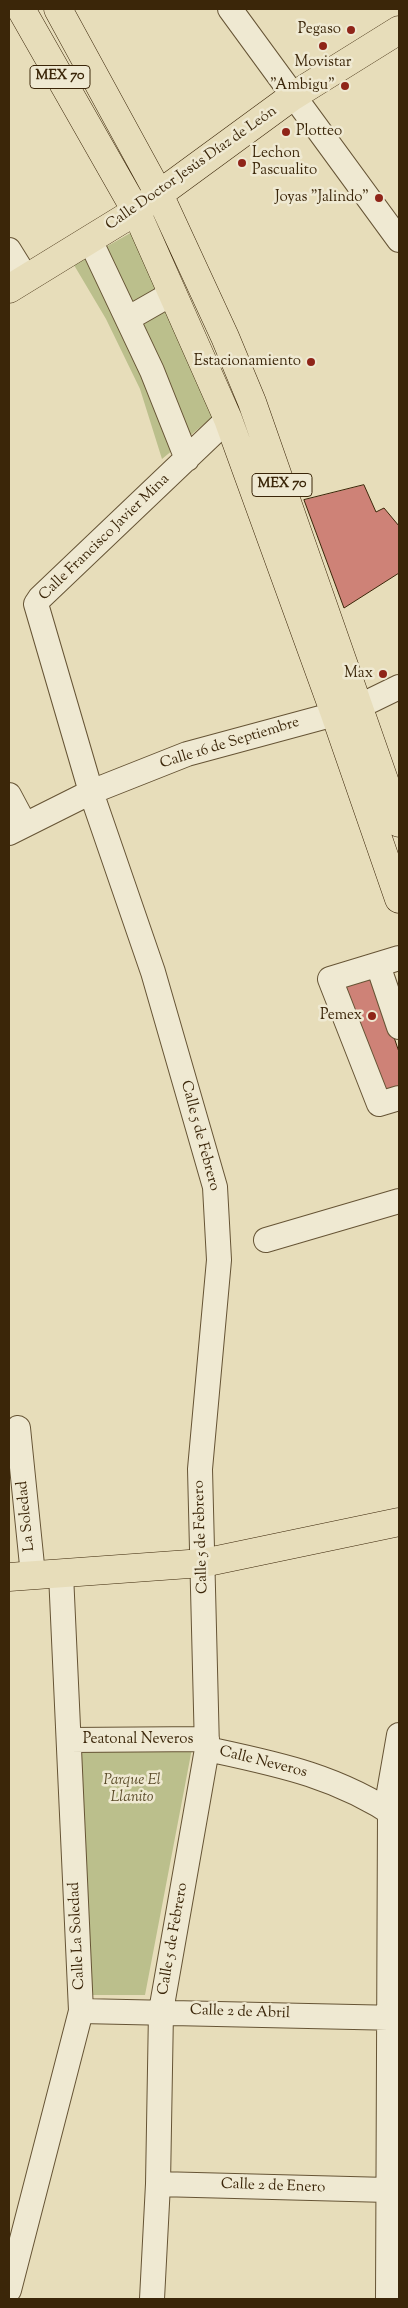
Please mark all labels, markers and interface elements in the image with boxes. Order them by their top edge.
place label: Pegaso [298,21,341,39]
marker: Pegaso [345,24,357,36]
marker: Movistar [317,40,329,52]
place label: Movistar [295,54,351,72]
road number: MEX 70 [30,66,90,88]
place label: "Ambigu" [270,77,335,95]
marker: "Ambigu" [339,80,351,92]
street label: Calle Doctor Jesús Díaz de León [103,103,281,235]
place label: Plotteo [296,123,342,141]
marker: Plotteo [280,126,292,138]
place label: Lechon Pascualito [252,145,317,180]
marker: Lechon Pascualito [236,157,248,169]
place label: Joyas "Jalindo" [275,189,369,207]
marker: Joyas "Jalindo" [373,192,385,204]
place label: Estacionamiento [194,353,301,371]
marker: Estacionamiento [305,356,317,368]
street label: Calle Francisco Javier Mina [36,471,174,605]
road number: MEX 70 [252,474,312,496]
place label: Max [344,665,373,683]
marker: Max [377,668,389,680]
street label: Calle 16 de Septiembre [158,714,302,774]
place label: Pemex [320,1007,362,1025]
marker: Pemex [366,1010,378,1022]
street label: Calle 5 de Febrero [176,1079,222,1193]
street label: La Soledad [14,1480,40,1552]
street label: Calle 5 de Febrero [191,1480,213,1594]
street label: Peatonal Neveros [83,1731,193,1749]
street label: Calle Neveros [217,1743,309,1783]
park label: Parque El Llanito [103,1772,161,1807]
street label: Calle 5 de Febrero [155,1881,193,1997]
street label: Calle La Soledad [66,1882,90,1990]
street label: Calle 2 de Abril [190,2002,290,2024]
street label: Calle 2 de Enero [220,2176,326,2198]

